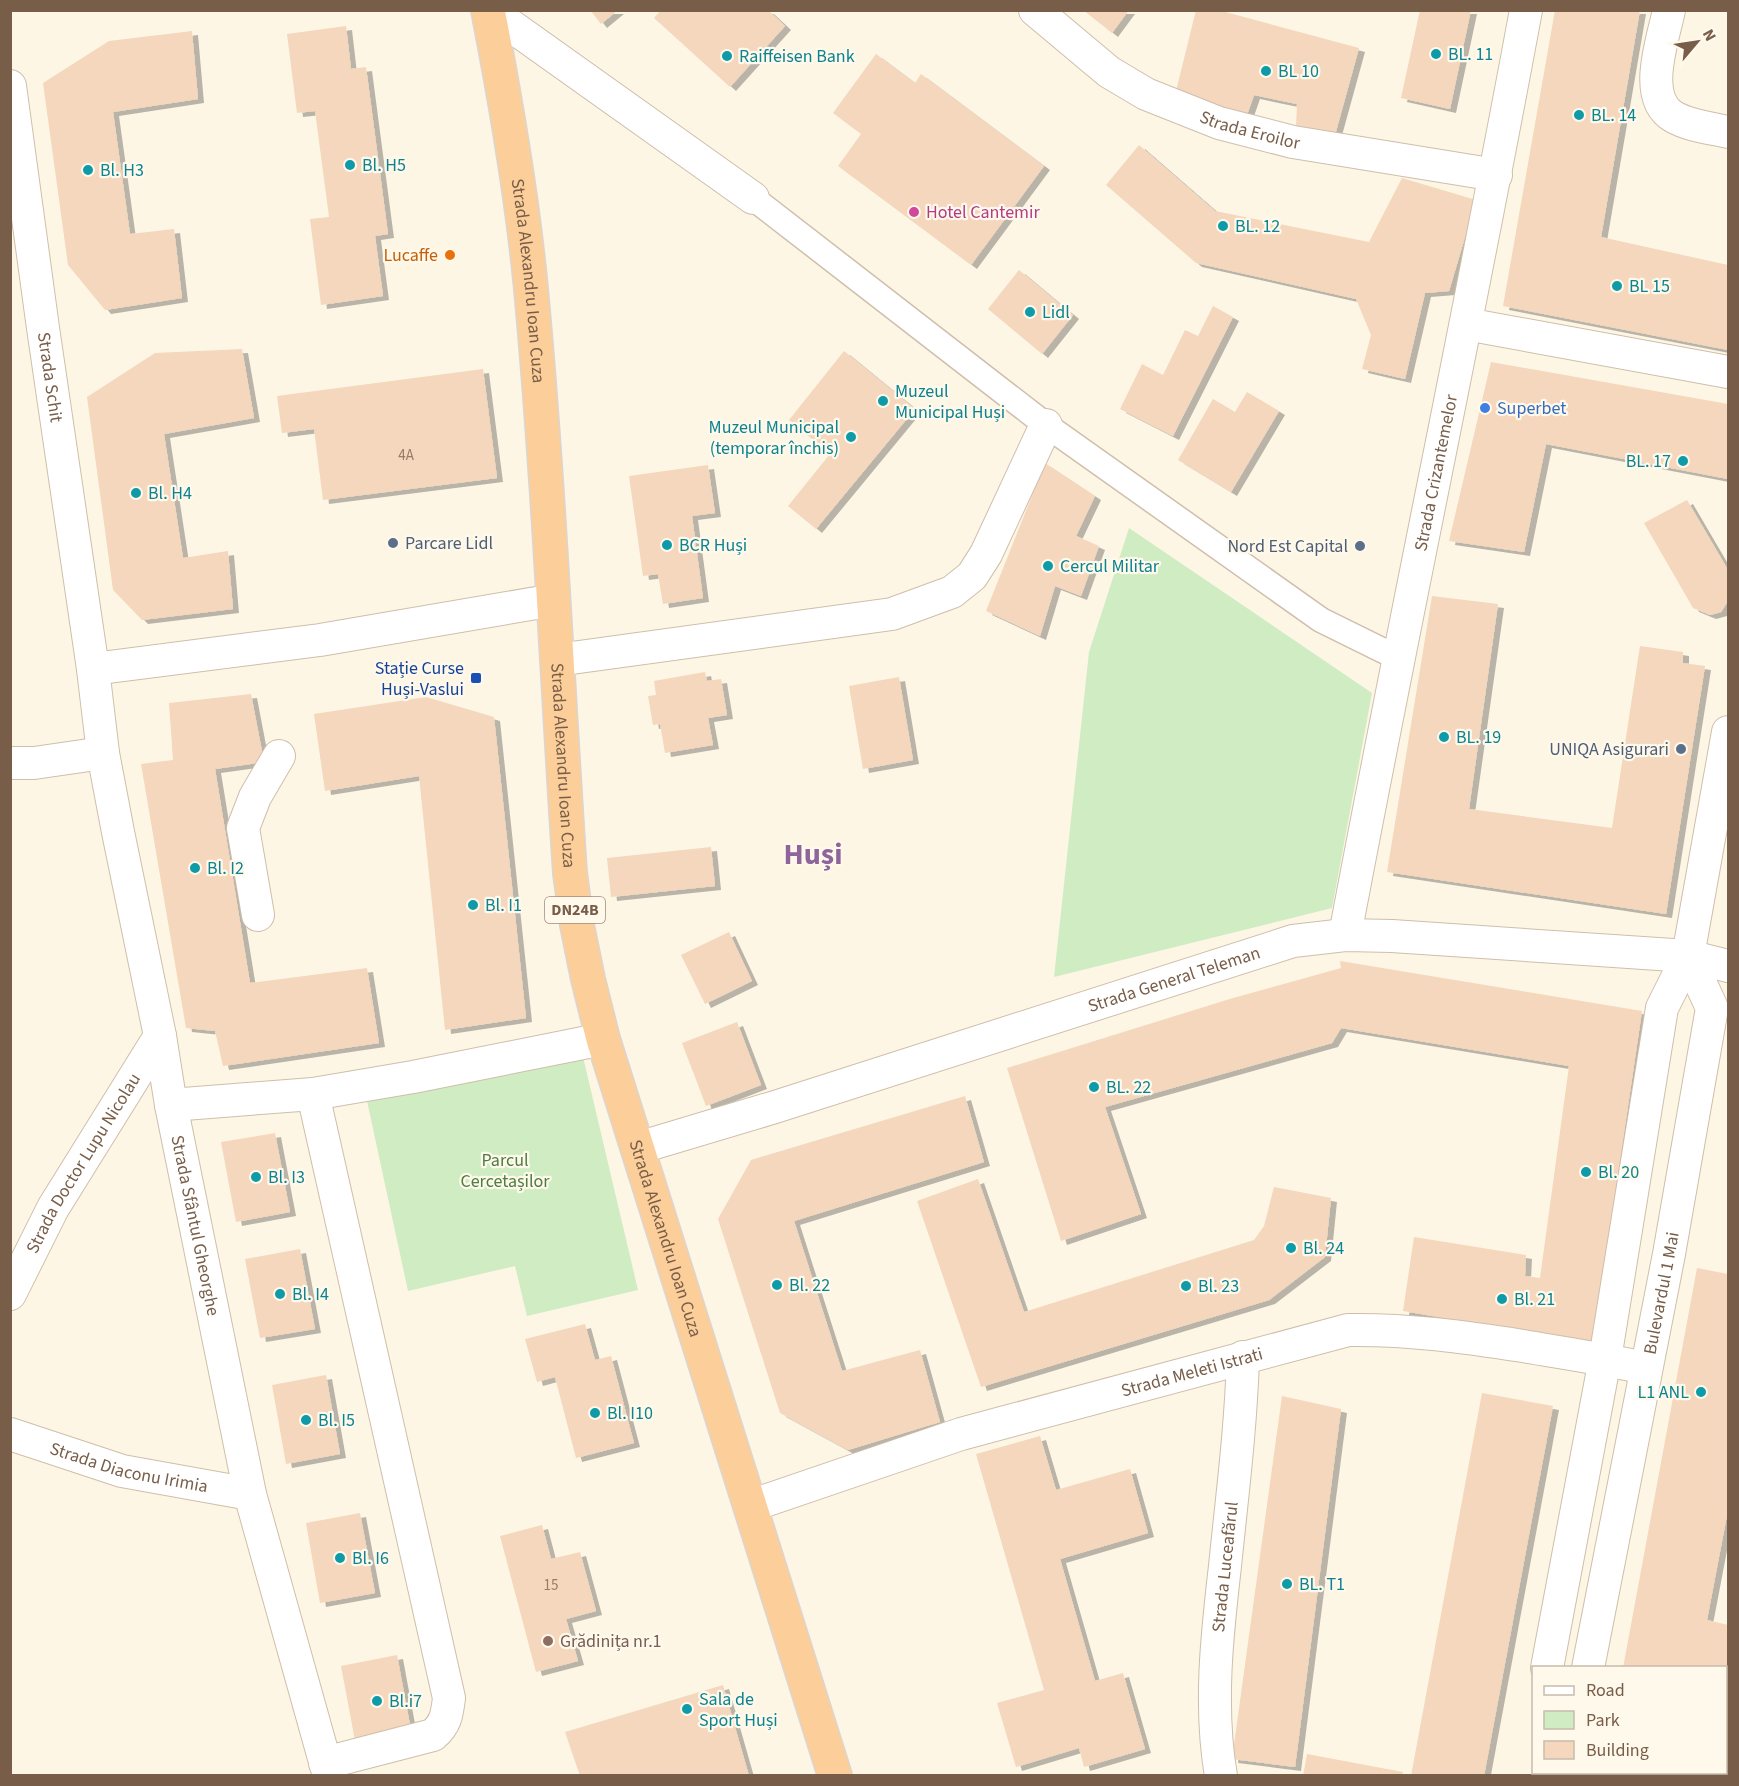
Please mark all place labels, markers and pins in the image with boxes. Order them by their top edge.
place label: BL. 11 [1448,42,1493,67]
place label: Raiffeisen Bank [739,44,855,69]
marker: BL. 11 [1429,47,1443,61]
marker: Raiffeisen Bank [720,49,734,63]
place label: BL 10 [1278,59,1319,84]
marker: BL 10 [1259,64,1273,78]
place label: BL. 14 [1591,103,1636,128]
marker: BL. 14 [1572,108,1586,122]
place label: Bl. H5 [362,153,406,178]
place label: Bl. H3 [100,158,144,183]
marker: Bl. H5 [343,158,357,172]
marker: Bl. H3 [81,163,95,177]
place label: Hotel Cantemir [926,200,1040,225]
marker: Hotel Cantemir [907,205,921,219]
place label: BL. 12 [1235,214,1280,239]
marker: BL. 12 [1216,219,1230,233]
place label: Lucaffe [383,243,438,268]
marker: Lucaffe [443,248,457,262]
place label: BL 15 [1629,274,1670,299]
marker: BL 15 [1610,279,1624,293]
place label: Lidl [1042,300,1070,325]
marker: Lidl [1023,305,1037,319]
place label: Muzeul Municipal Huși [895,379,1005,425]
marker: Muzeul Municipal Huși [876,394,890,408]
place label: Superbet [1497,396,1566,421]
marker: Superbet [1478,401,1492,415]
place label: Muzeul Municipal (temporar închis) [709,415,839,461]
marker: Muzeul Municipal (temporar închis) [844,430,858,444]
place label: BL. 17 [1626,449,1671,474]
marker: BL. 17 [1676,454,1690,468]
place label: Bl. H4 [148,481,192,506]
marker: Bl. H4 [129,486,143,500]
place label: Parcare Lidl [405,531,493,556]
place label: BCR Huși [679,533,747,558]
place label: Nord Est Capital [1227,534,1348,559]
marker: Parcare Lidl [386,536,400,550]
marker: BCR Huși [660,538,674,552]
marker: Nord Est Capital [1353,539,1367,553]
place label: Cercul Militar [1060,554,1160,579]
marker: Cercul Militar [1041,559,1055,573]
place label: Stație Curse Huși-Vaslui [375,656,464,702]
marker: Stație Curse Huși-Vaslui [469,671,483,685]
place label: BL. 19 [1456,725,1501,750]
marker: BL. 19 [1437,730,1451,744]
place label: UNIQA Asigurari [1549,737,1669,762]
marker: UNIQA Asigurari [1674,742,1688,756]
place label: Bl. I2 [207,856,244,881]
marker: Bl. I2 [188,861,202,875]
place label: Bl. I1 [485,893,522,918]
marker: Bl. I1 [466,898,480,912]
place label: BL. 22 [1106,1075,1151,1100]
marker: BL. 22 [1087,1080,1101,1094]
place label: Bl. 20 [1598,1160,1639,1185]
place label: Bl. I3 [268,1165,305,1190]
marker: Bl. 20 [1579,1165,1593,1179]
marker: Bl. I3 [249,1170,263,1184]
place label: Bl. 24 [1303,1236,1344,1261]
marker: Bl. 24 [1284,1241,1298,1255]
place label: Bl. 22 [789,1273,830,1298]
place label: Bl. 23 [1198,1274,1239,1299]
marker: Bl. 22 [770,1278,784,1292]
marker: Bl. 23 [1179,1279,1193,1293]
place label: Bl. I4 [292,1282,329,1307]
marker: Bl. I4 [273,1287,287,1301]
place label: Bl. 21 [1514,1287,1555,1312]
marker: Bl. 21 [1495,1292,1509,1306]
place label: L1 ANL [1638,1380,1689,1405]
marker: L1 ANL [1694,1385,1708,1399]
place label: Bl. I10 [607,1401,653,1426]
marker: Bl. I10 [588,1406,602,1420]
place label: Bl. I5 [318,1408,355,1433]
marker: Bl. I5 [299,1413,313,1427]
place label: Bl. I6 [352,1546,389,1571]
marker: Bl. I6 [333,1551,347,1565]
place label: BL. T1 [1299,1572,1345,1597]
marker: BL. T1 [1280,1577,1294,1591]
place label: Grădinița nr.1 [560,1629,662,1654]
marker: Grădinița nr.1 [541,1634,555,1648]
place label: Sala de Sport Huși [699,1687,778,1733]
place label: Bl.i7 [389,1689,422,1714]
marker: Bl.i7 [370,1694,384,1708]
marker: Sala de Sport Huși [680,1702,694,1716]

